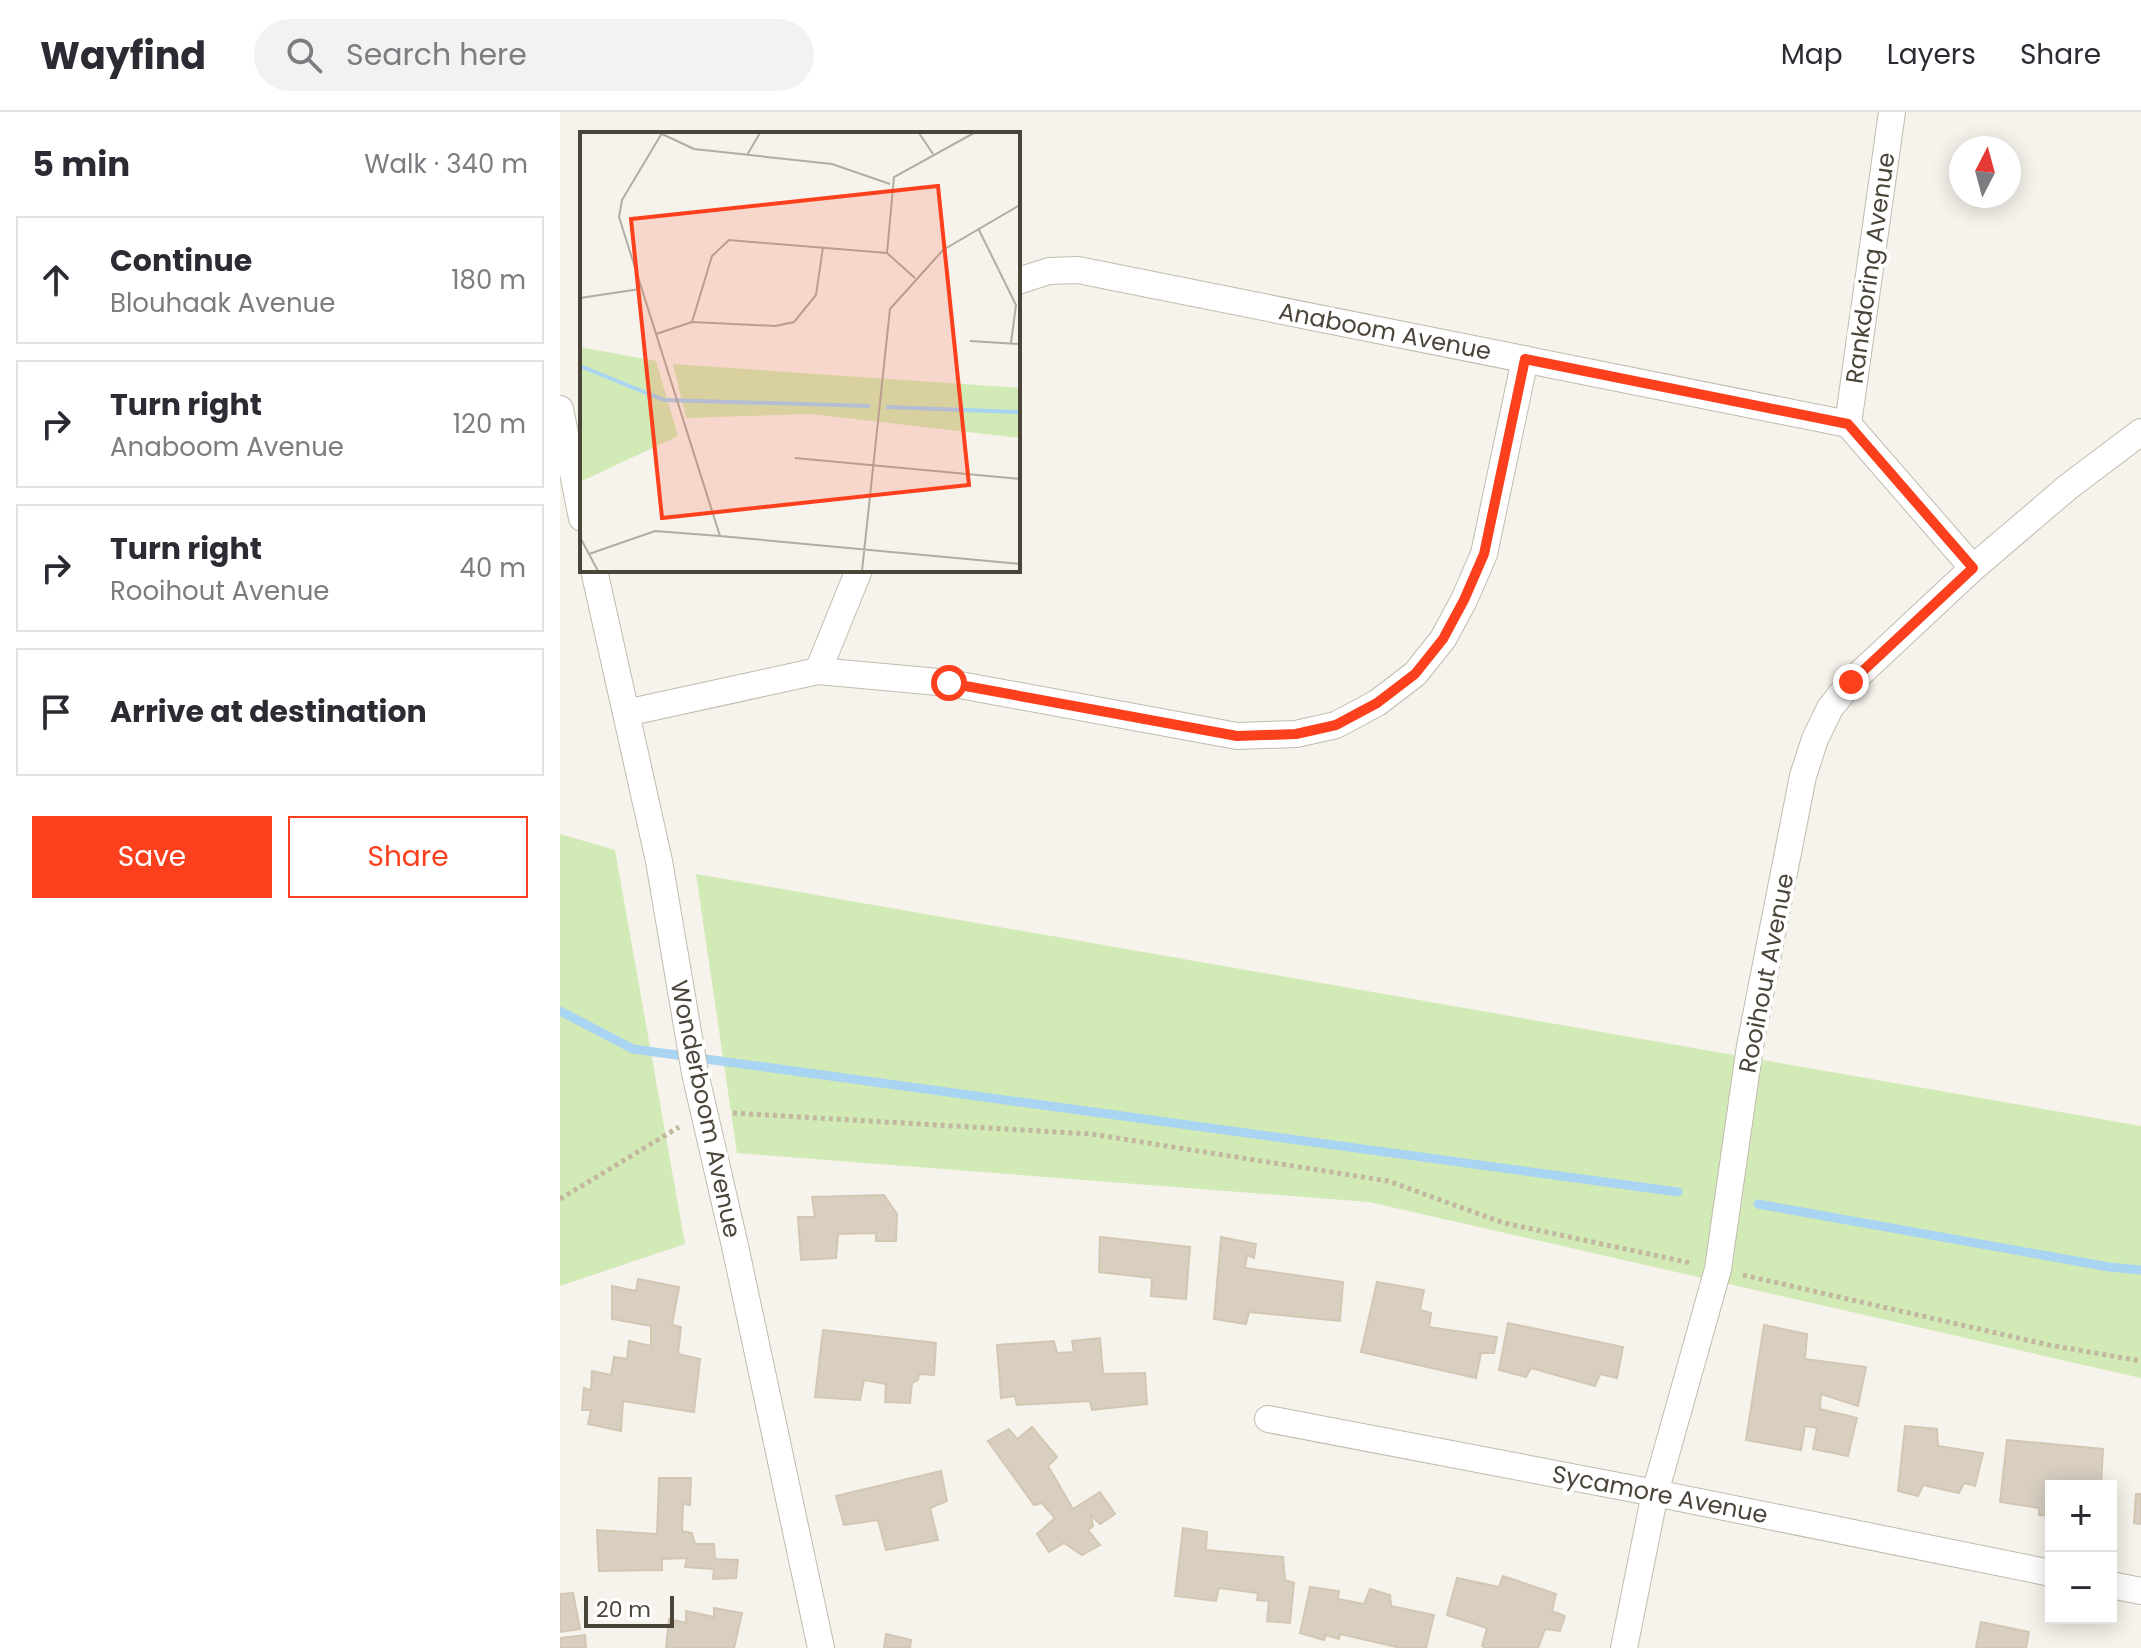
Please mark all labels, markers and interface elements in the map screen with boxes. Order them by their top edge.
search box [254,19,814,91]
text: Wayfind [40,29,206,82]
icon: search [282,33,326,77]
text: Search here [346,33,527,76]
text: Map [1781,35,1843,74]
text: Layers [1887,35,1976,74]
text: Share [2020,35,2101,74]
inset map [580,132,1020,572]
north arrow [1949,136,2021,208]
text: 5 min [32,140,130,188]
text: Walk · 340 m [364,146,528,182]
street label: Rankdoring Avenue [1837,150,1903,386]
text: Continue [110,239,252,282]
icon: ahead [34,258,78,302]
text: 180 m [451,262,526,298]
text: Blouhaak Avenue [110,285,335,321]
street label: Anaboom Avenue [1276,294,1494,368]
text: Turn right [110,383,262,426]
icon: right [34,402,78,446]
text: 120 m [453,406,526,442]
text: Anaboom Avenue [110,429,344,465]
text: Turn right [110,527,262,570]
icon: right [34,546,78,590]
text: 40 m [460,550,526,586]
text: Rooihout Avenue [110,573,329,609]
route end [1833,664,1869,700]
route start [931,665,967,701]
icon: arrive [34,690,78,734]
text: Arrive at destination [110,690,427,733]
button: Save [32,816,272,898]
button: Share [288,816,528,898]
street label: Rooihout Avenue [1730,870,1802,1076]
street label: Wonderboom Avenue [663,977,749,1241]
street label: Sycamore Avenue [1549,1457,1771,1531]
map controls [2045,1480,2117,1624]
button: + [2045,1480,2117,1552]
button: − [2045,1552,2117,1624]
scale bar [584,1592,674,1628]
text: 20 m [596,1594,651,1625]

